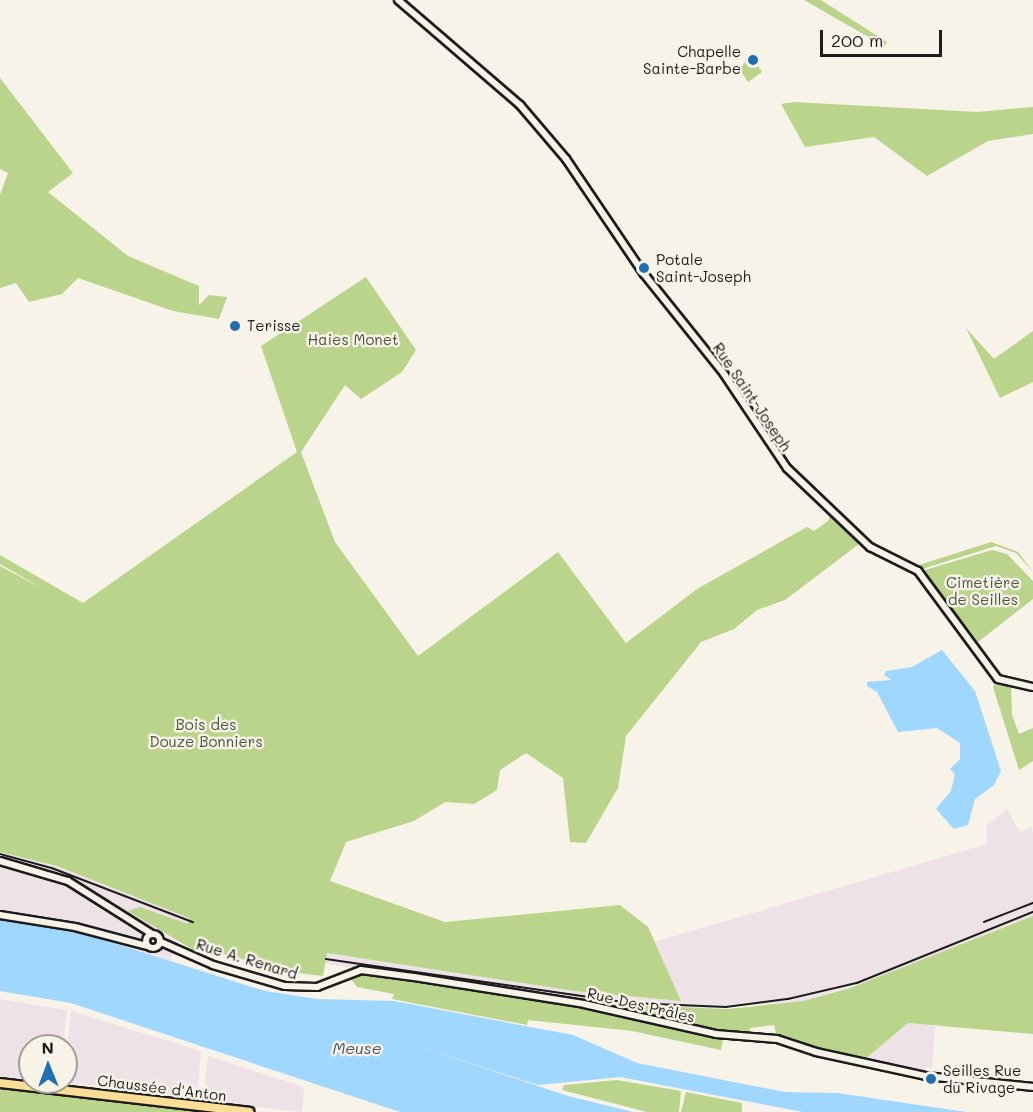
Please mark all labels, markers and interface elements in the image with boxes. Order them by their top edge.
scale bar [823,18,944,56]
text: 200 m [831,28,883,52]
place label: Chapelle Sainte-Barbe [643,42,741,77]
marker: Chapelle Sainte-Barbe [746,53,760,67]
place label: Potale Saint-Joseph [656,250,751,285]
marker: Potale Saint-Joseph [637,261,651,275]
place label: Terisse [247,317,301,335]
marker: Terisse [228,319,242,333]
park label: Haies Monet [307,331,399,349]
street label: Rue Saint-Joseph [709,339,795,455]
park label: Cimetière de Seilles [946,573,1020,608]
park label: Bois des Douze Bonniers [149,715,263,750]
street label: Rue A. Renard [194,935,300,983]
street label: Rue Des Prâles [585,984,697,1026]
north arrow [18,1034,78,1094]
text: N [41,1037,54,1058]
water label: Meuse [332,1038,382,1058]
place label: Seilles Rue du Rivage [943,1061,1021,1096]
street label: Chaussée d'Anton [96,1071,228,1105]
marker: Seilles Rue du Rivage [924,1072,938,1086]

